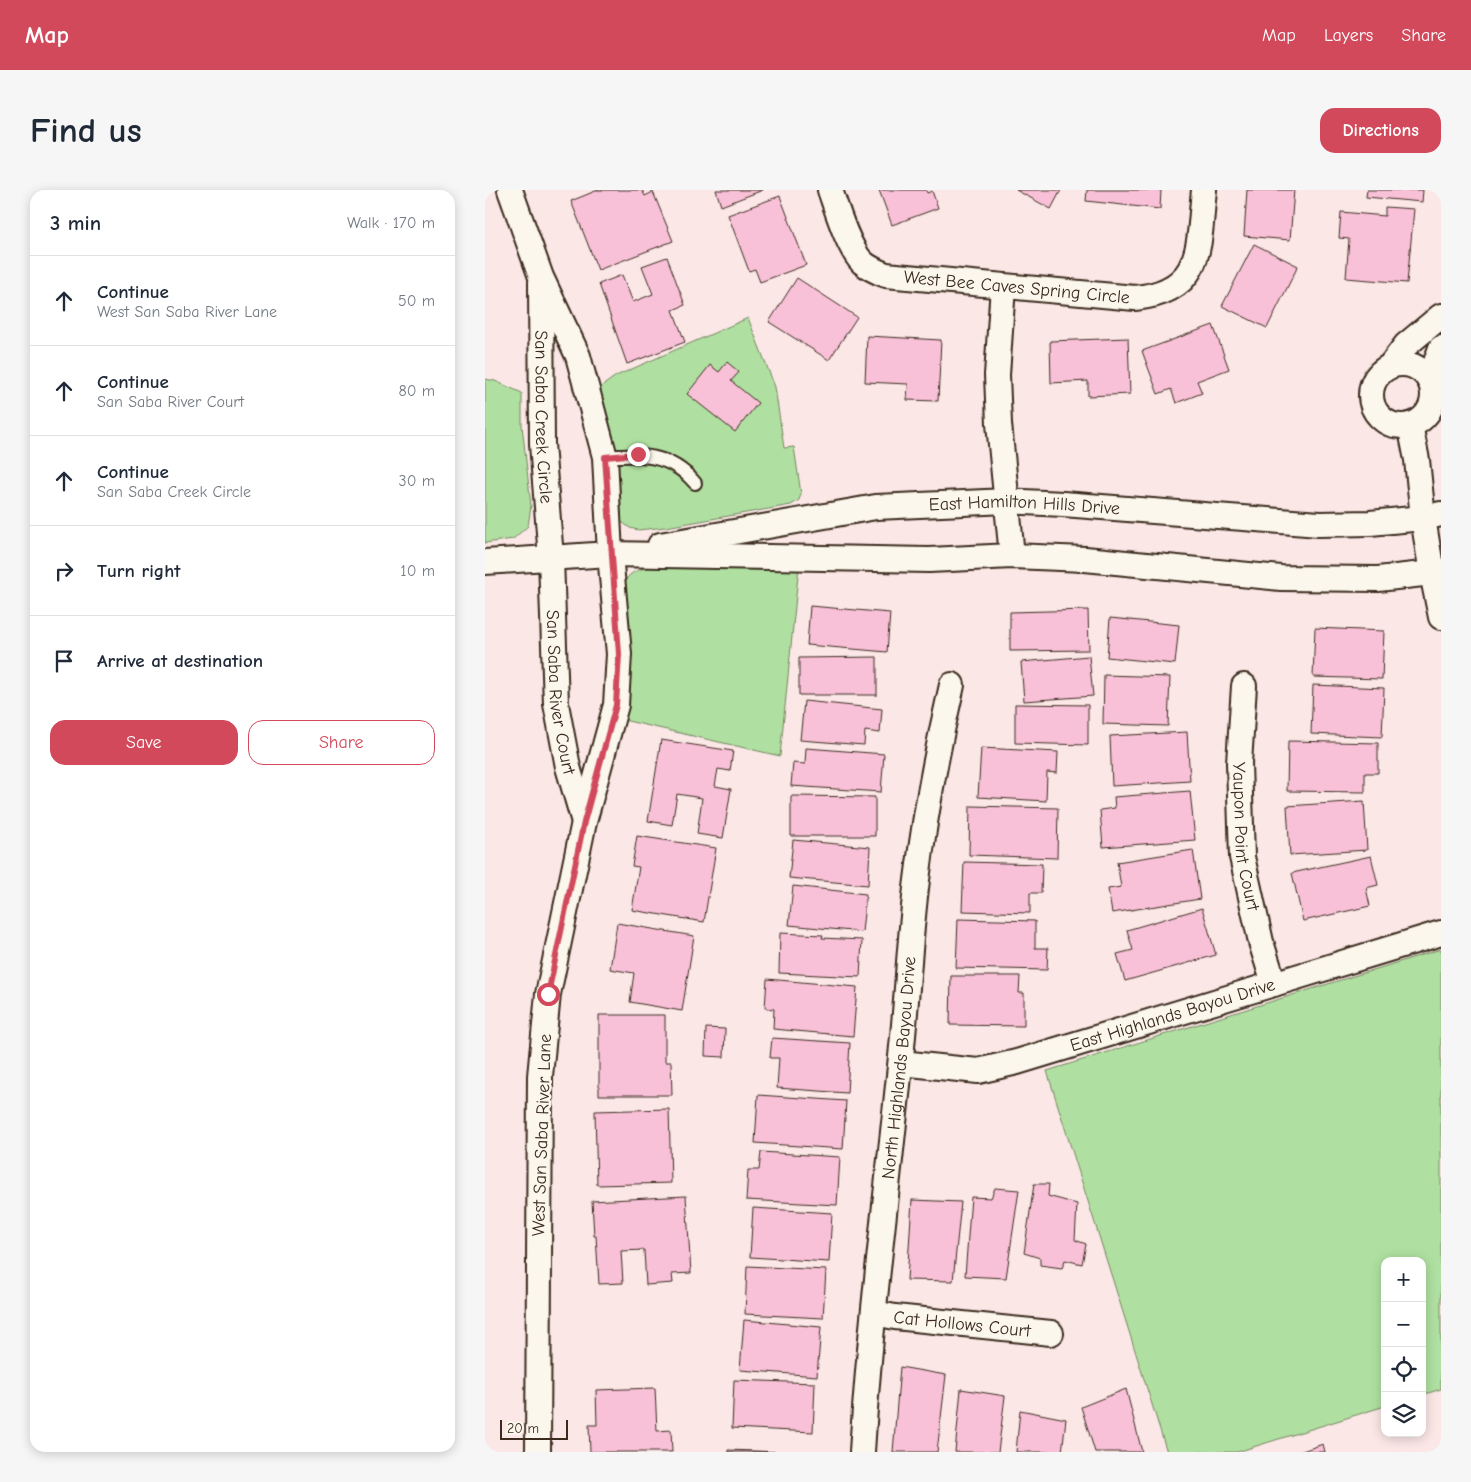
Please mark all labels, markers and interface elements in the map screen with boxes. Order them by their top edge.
text: Map [25,21,69,49]
text: Map [1262,25,1296,46]
text: Layers [1324,25,1373,46]
text: Share [1401,25,1446,46]
button: Directions [1320,108,1441,153]
text: Find us [30,110,142,151]
text: 3 min [50,211,101,235]
text: Walk · 170 m [347,214,435,232]
street label: West Bee Caves Spring Circle [903,266,1131,308]
text: Continue [97,281,169,303]
icon: ahead [50,287,78,315]
text: 50 m [398,292,435,310]
text: West San Saba River Lane [97,303,277,321]
street label: San Saba Creek Circle [531,330,557,504]
text: Continue [97,371,169,393]
icon: ahead [50,377,78,405]
text: 80 m [398,382,435,400]
text: San Saba River Court [97,393,244,411]
route end [627,443,650,466]
text: Continue [97,461,169,483]
icon: ahead [50,467,78,495]
text: 30 m [399,472,435,490]
text: San Saba Creek Circle [97,483,251,501]
street label: East Hamilton Hills Drive [928,490,1121,519]
icon: right [50,557,78,585]
text: Turn right [97,560,181,582]
text: 10 m [400,562,435,580]
street label: San Saba River Court [542,609,580,778]
icon: arrive [50,647,78,675]
text: Arrive at destination [97,650,263,672]
button: Save [50,720,238,765]
button: Share [248,720,435,765]
street label: Yaupon Point Court [1228,762,1264,913]
street label: North Highlands Bayou Drive [877,956,920,1180]
street label: East Highlands Bayou Drive [1067,974,1278,1056]
route start [537,983,560,1006]
street label: West San Saba River Lane [528,1033,556,1237]
map controls [1381,1257,1426,1437]
button: + [1381,1257,1426,1302]
button: − [1381,1302,1426,1347]
street label: Cat Hollows Court [893,1306,1033,1341]
button: locate [1381,1347,1426,1392]
button: layers [1381,1392,1426,1437]
scale bar [500,1417,567,1440]
text: 20 m [507,1420,539,1437]

